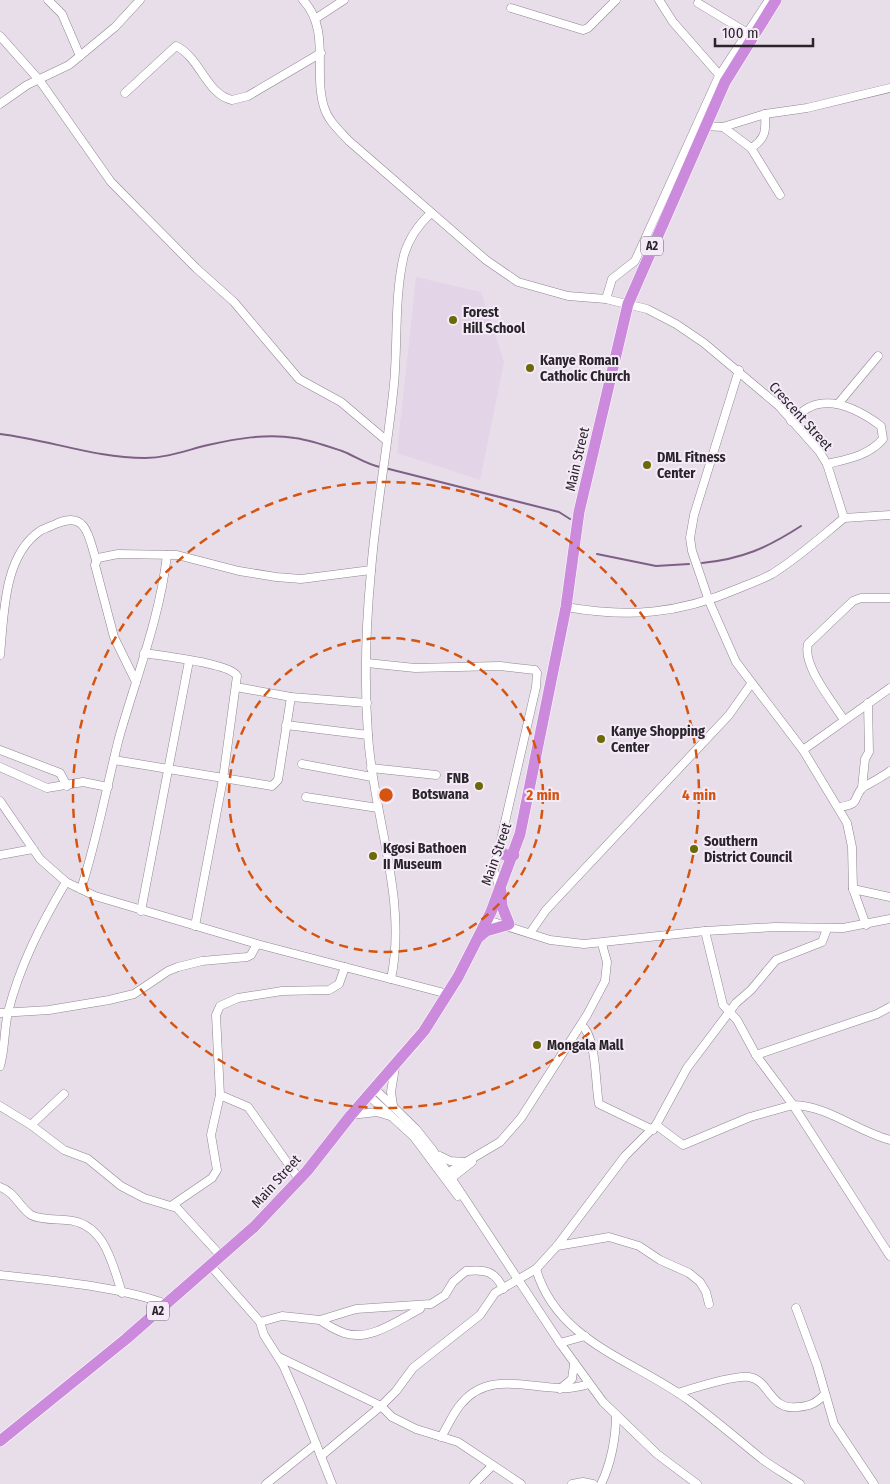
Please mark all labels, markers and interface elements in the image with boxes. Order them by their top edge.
scale bar [715,15,812,47]
text: 100 m [722,24,759,42]
road number: A2 [641,237,663,256]
place label: Forest Hill School [463,304,525,337]
marker: Forest Hill School [447,314,459,326]
place label: Kanye Roman Catholic Church [540,352,630,385]
marker: Kanye Roman Catholic Church [524,362,536,374]
street label: Crescent Street [765,378,836,455]
street label: Main Street [562,425,593,493]
place label: DML Fitness Center [657,449,726,482]
marker: DML Fitness Center [641,459,653,471]
place label: Kanye Shopping Center [611,723,705,756]
marker: Kanye Shopping Center [595,733,607,745]
place label: FNB Botswana [412,770,469,803]
marker: FNB Botswana [473,780,485,792]
centre of rings [377,786,395,804]
text: 2 min [525,786,560,804]
text: 4 min [682,786,716,804]
street label: Main Street [478,820,515,888]
place label: Southern District Council [704,833,793,866]
place label: Kgosi Bathoen II Museum [383,840,467,873]
marker: Southern District Council [688,843,700,855]
marker: Kgosi Bathoen II Museum [367,850,379,862]
place label: Mongala Mall [547,1037,624,1054]
marker: Mongala Mall [531,1039,543,1051]
street label: Main Street [248,1151,305,1211]
road number: A2 [147,1302,169,1320]

